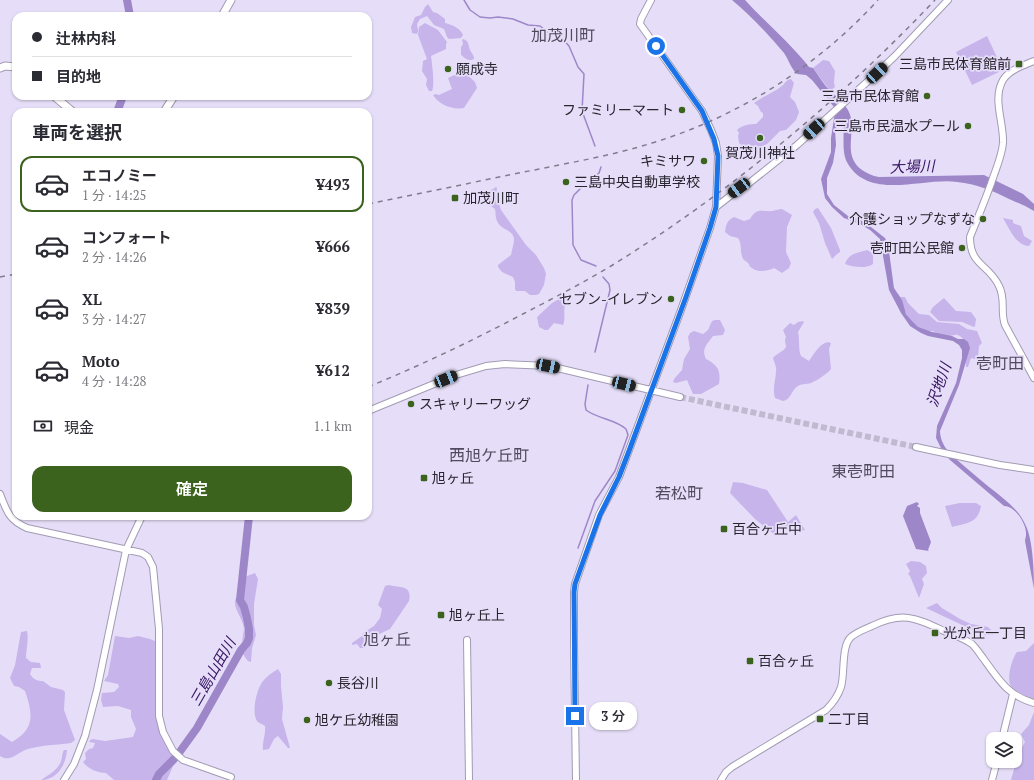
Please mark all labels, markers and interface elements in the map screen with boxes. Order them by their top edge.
district label: 加茂川町 [531,24,595,46]
text: 辻林内科 [56,28,116,48]
route start [647,37,665,55]
place label: 三島市民体育館前 [899,54,1011,73]
place label: 願成寺 [456,59,498,78]
marker: 三島市民体育館前 [1014,59,1024,69]
car [864,60,890,86]
marker: 願成寺 [443,64,453,74]
text: 目的地 [56,66,101,86]
place label: 三島市民体育館 [821,86,919,105]
marker: 三島市民体育館 [922,91,932,101]
place label: ファミリーマート [562,100,674,119]
marker: ファミリーマート [677,105,687,115]
place label: 三島市民温水プール [834,116,960,135]
car [801,117,827,141]
text: 車両を選択 [32,120,122,144]
marker: 三島市民温水プール [963,121,973,131]
marker: 賀茂川神社 [755,133,765,143]
place label: 賀茂川神社 [725,143,795,162]
place label: キミサワ [640,151,696,170]
water label: 大場川 [889,155,937,177]
marker: キミサワ [699,156,709,166]
text: エコノミー [82,165,157,185]
icon: car [34,166,70,202]
place label: 三島中央自動車学校 [574,172,700,191]
text: ¥493 [316,174,350,194]
car [726,176,752,200]
marker: 三島中央自動車学校 [561,177,571,187]
text: 1 分 · 14:25 [82,186,147,204]
place label: 加茂川町 [463,188,519,207]
marker: 加茂川町 [450,193,460,203]
place label: 介護ショップなずな [849,209,975,228]
marker: 介護ショップなずな [978,214,988,224]
text: コンフォート [82,227,172,247]
icon: car [34,228,70,264]
text: ¥666 [316,236,350,256]
place label: 壱町田公民館 [870,238,954,257]
marker: 壱町田公民館 [957,243,967,253]
text: 2 分 · 14:26 [82,248,147,266]
text: XL [82,289,102,309]
place label: セブン-イレブン [559,289,663,308]
icon: car [34,290,70,326]
marker: セブン-イレブン [666,294,676,304]
text: ¥839 [316,298,350,318]
text: 3 分 · 14:27 [82,310,147,328]
text: Moto [82,351,120,371]
icon: car [34,352,70,388]
district label: 壱町田 [976,352,1024,374]
car [535,358,561,374]
water label: 沢地川 [921,358,955,409]
text: ¥612 [316,360,350,380]
car [433,369,459,389]
text: 4 分 · 14:28 [82,372,147,390]
car [611,375,637,393]
place label: スキャリーワッグ [419,394,531,413]
marker: スキャリーワッグ [406,399,416,409]
icon: cash [32,415,54,437]
text: 現金 [64,417,94,437]
text: 1.1 km [313,417,352,435]
district label: 西旭ケ丘町 [449,444,529,466]
district label: 東壱町田 [831,460,895,482]
button: 確定 [32,466,352,512]
place label: 旭ヶ丘 [432,468,474,487]
marker: 旭ヶ丘 [419,473,429,483]
district label: 若松町 [655,482,703,504]
place label: 百合ヶ丘中 [732,519,802,538]
marker: 百合ヶ丘中 [719,524,729,534]
place label: 旭ヶ丘上 [449,605,505,624]
marker: 旭ヶ丘上 [436,610,446,620]
place label: 光が丘一丁目 [943,623,1027,642]
district label: 旭ヶ丘 [363,628,411,650]
marker: 光が丘一丁目 [930,628,940,638]
water label: 三島山田川 [185,632,241,709]
place label: 百合ヶ丘 [758,651,814,670]
marker: 百合ヶ丘 [745,656,755,666]
place label: 長谷川 [337,673,379,692]
marker: 長谷川 [324,678,334,688]
callout: 3 分 [589,702,637,730]
route end [566,707,584,725]
text: 3 分 [601,707,625,725]
place label: 二丁目 [828,709,870,728]
place label: 旭ケ丘幼稚園 [315,710,399,729]
marker: 二丁目 [815,714,825,724]
marker: 旭ケ丘幼稚園 [302,715,312,725]
map controls [986,732,1022,768]
button: layers [986,732,1022,768]

